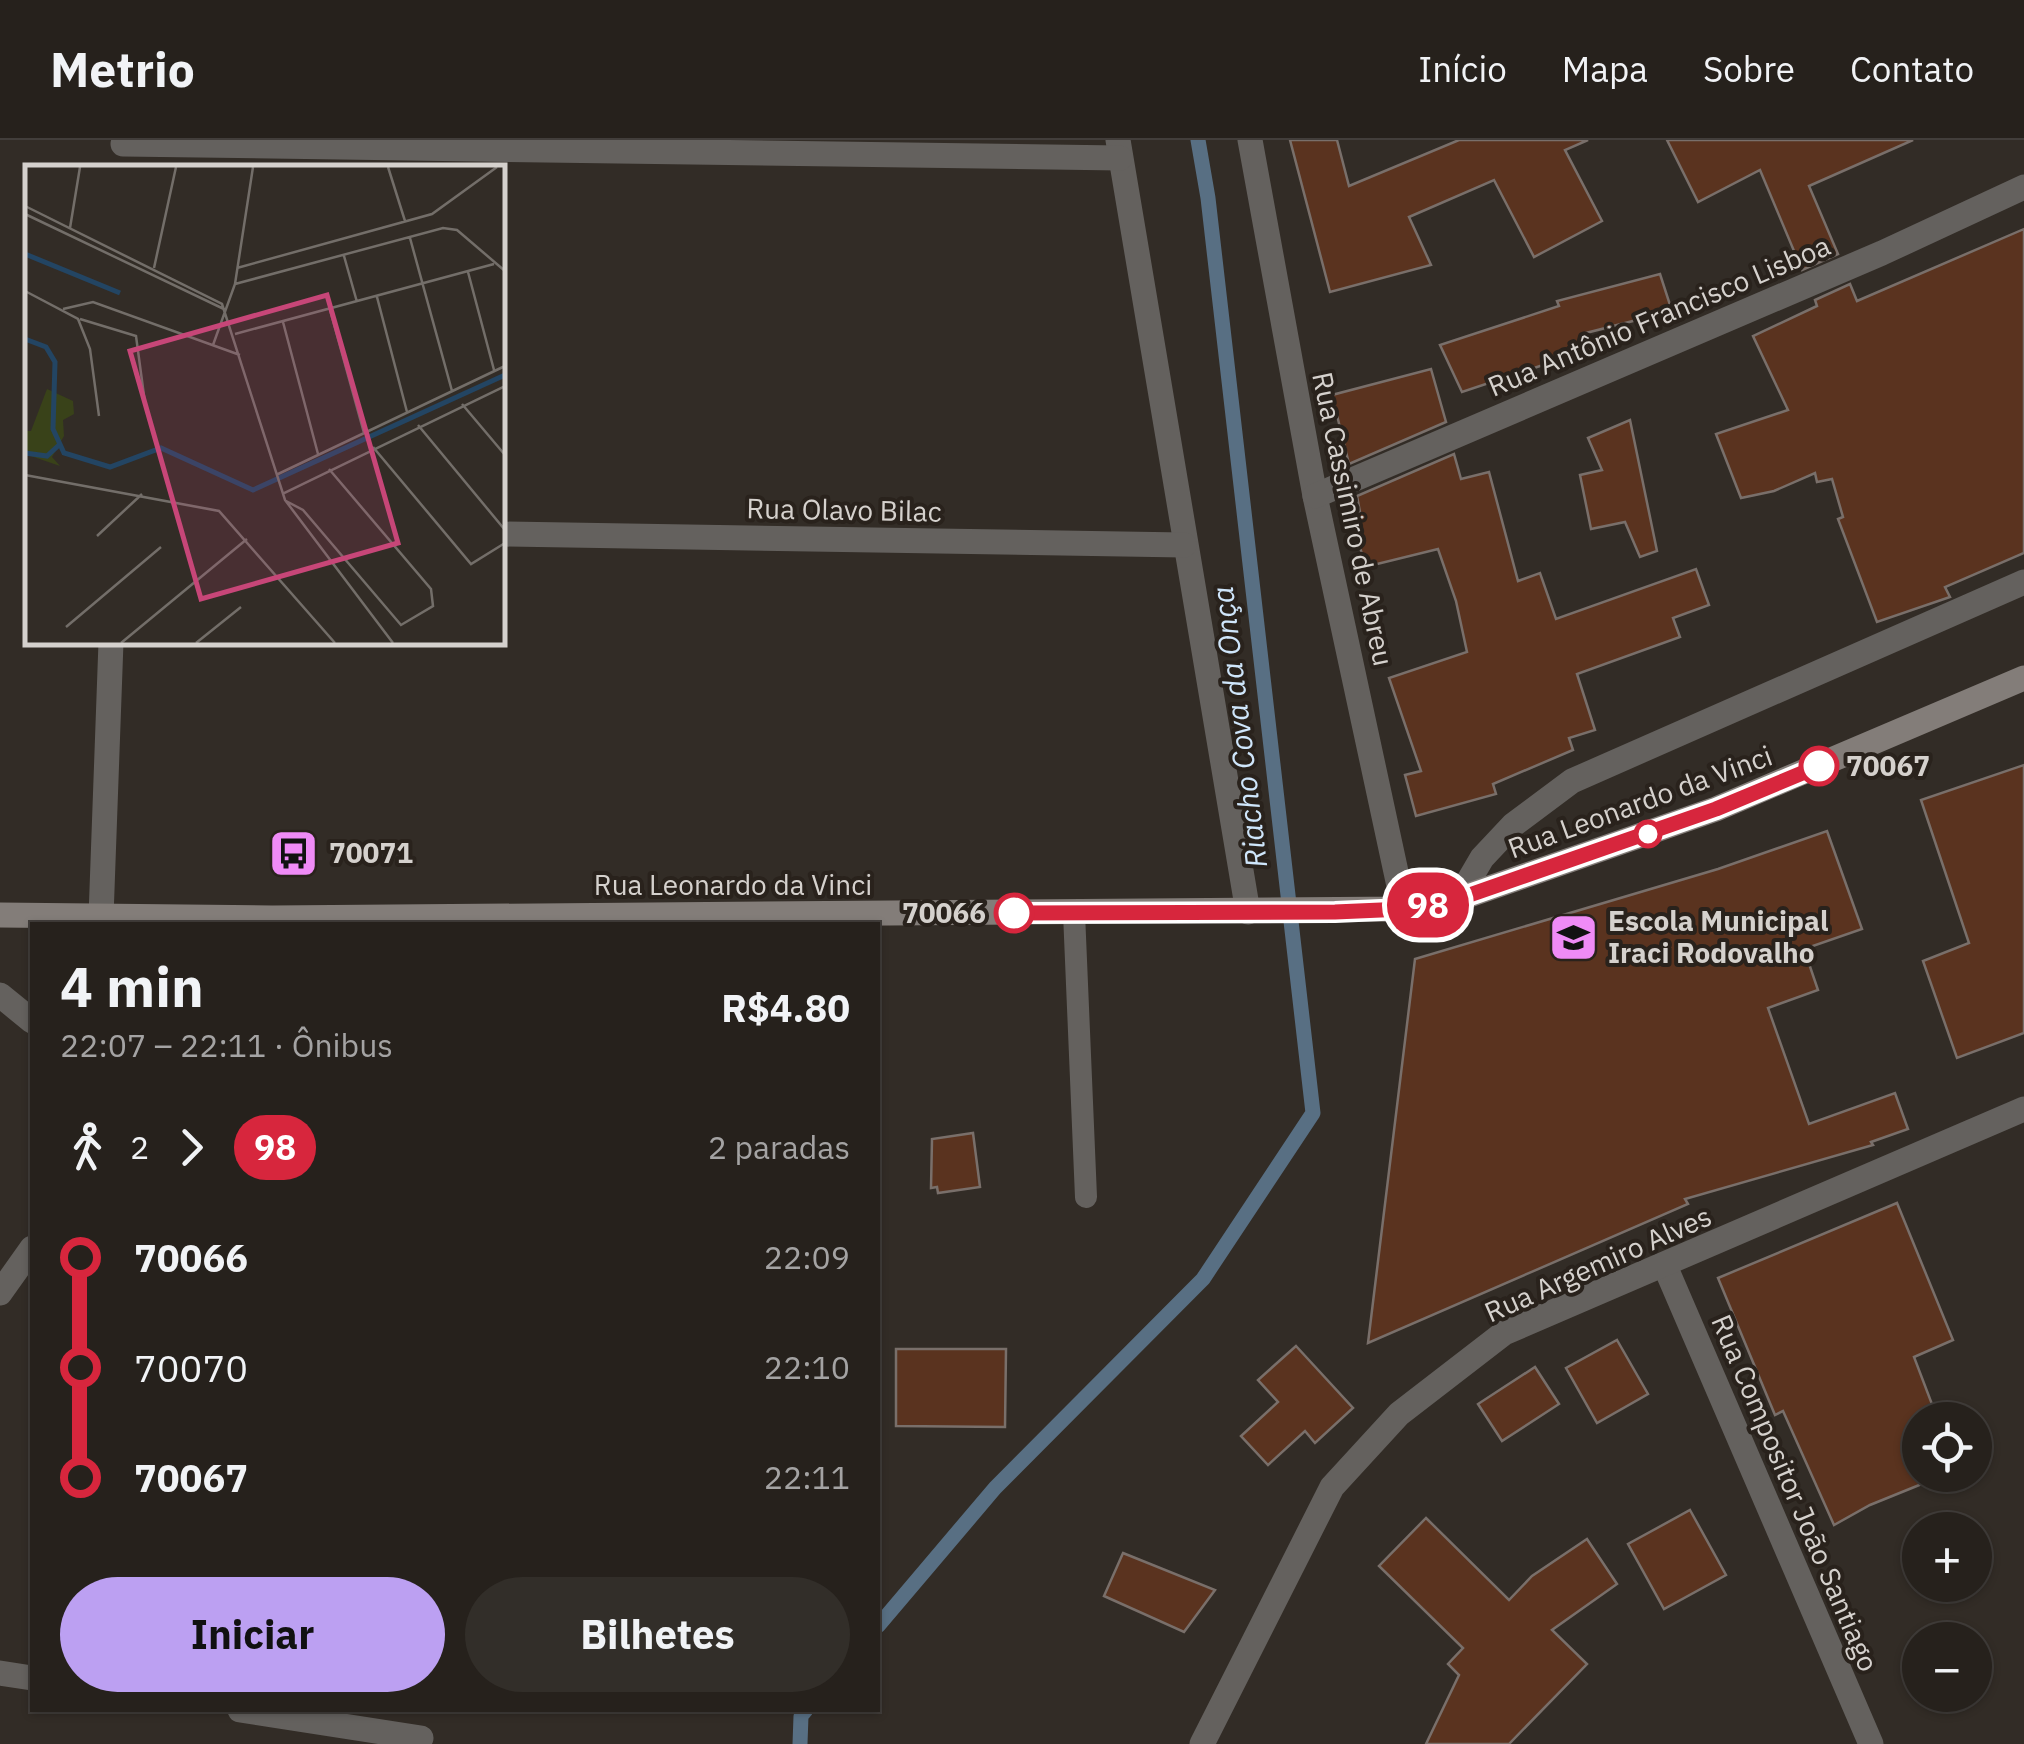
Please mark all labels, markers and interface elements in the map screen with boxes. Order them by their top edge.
text: Metrio [50,38,195,100]
text: Início [1418,46,1507,92]
text: Mapa [1562,46,1648,92]
text: Sobre [1703,46,1795,92]
text: Contato [1850,46,1974,92]
inset map [25,165,505,645]
street label: Rua Antônio Francisco Lisboa [1482,227,1836,405]
street label: Rua Cassimiro de Abreu [1304,369,1403,669]
street label: Rua Olavo Bilac [746,489,942,530]
water label: Riacho Cova da Onça [1202,584,1275,870]
street label: Rua Leonardo da Vinci [1503,737,1777,867]
marker: 70067 [1800,747,1838,785]
place label: 70067 [1846,747,1930,784]
unlabelled marker [1635,821,1661,847]
bus stop icon: 70071 [268,827,320,879]
place label: 70071 [329,834,413,871]
street label: Rua Leonardo da Vinci [594,866,872,903]
line badge: 98 [1383,872,1473,938]
text: 98 [1407,882,1449,928]
place label: 70066 [902,894,986,931]
marker: 70066 [995,894,1033,932]
place label: Escola Municipal Iraci Rodovalho [1608,902,1829,971]
school or university icon: Escola Municipal Iraci Rodovalho [1547,911,1599,963]
text: 4 min [60,951,204,1022]
text: R$4.80 [721,983,850,1032]
text: 22:07 – 22:11 · Ônibus [60,1024,393,1066]
icon: walk [60,1120,115,1175]
icon: forward [164,1120,219,1175]
text: 98 [254,1124,296,1170]
text: 2 [130,1126,149,1168]
text: 2 paradas [708,1126,850,1168]
street label: Rua Argemiro Alves [1479,1197,1717,1330]
text: 70066 [134,1233,248,1282]
text: 22:09 [764,1236,850,1278]
street label: Rua Compositor João Santiago [1703,1309,1888,1677]
text: 70070 [134,1343,248,1392]
text: 22:10 [764,1346,850,1388]
map controls [1902,1402,1992,1712]
button: locate [1902,1402,1992,1492]
text: 70067 [134,1453,248,1502]
text: 22:11 [764,1456,850,1498]
button: + [1902,1512,1992,1602]
button: Iniciar [60,1577,445,1692]
button: Bilhetes [465,1577,850,1692]
button: − [1902,1622,1992,1712]

